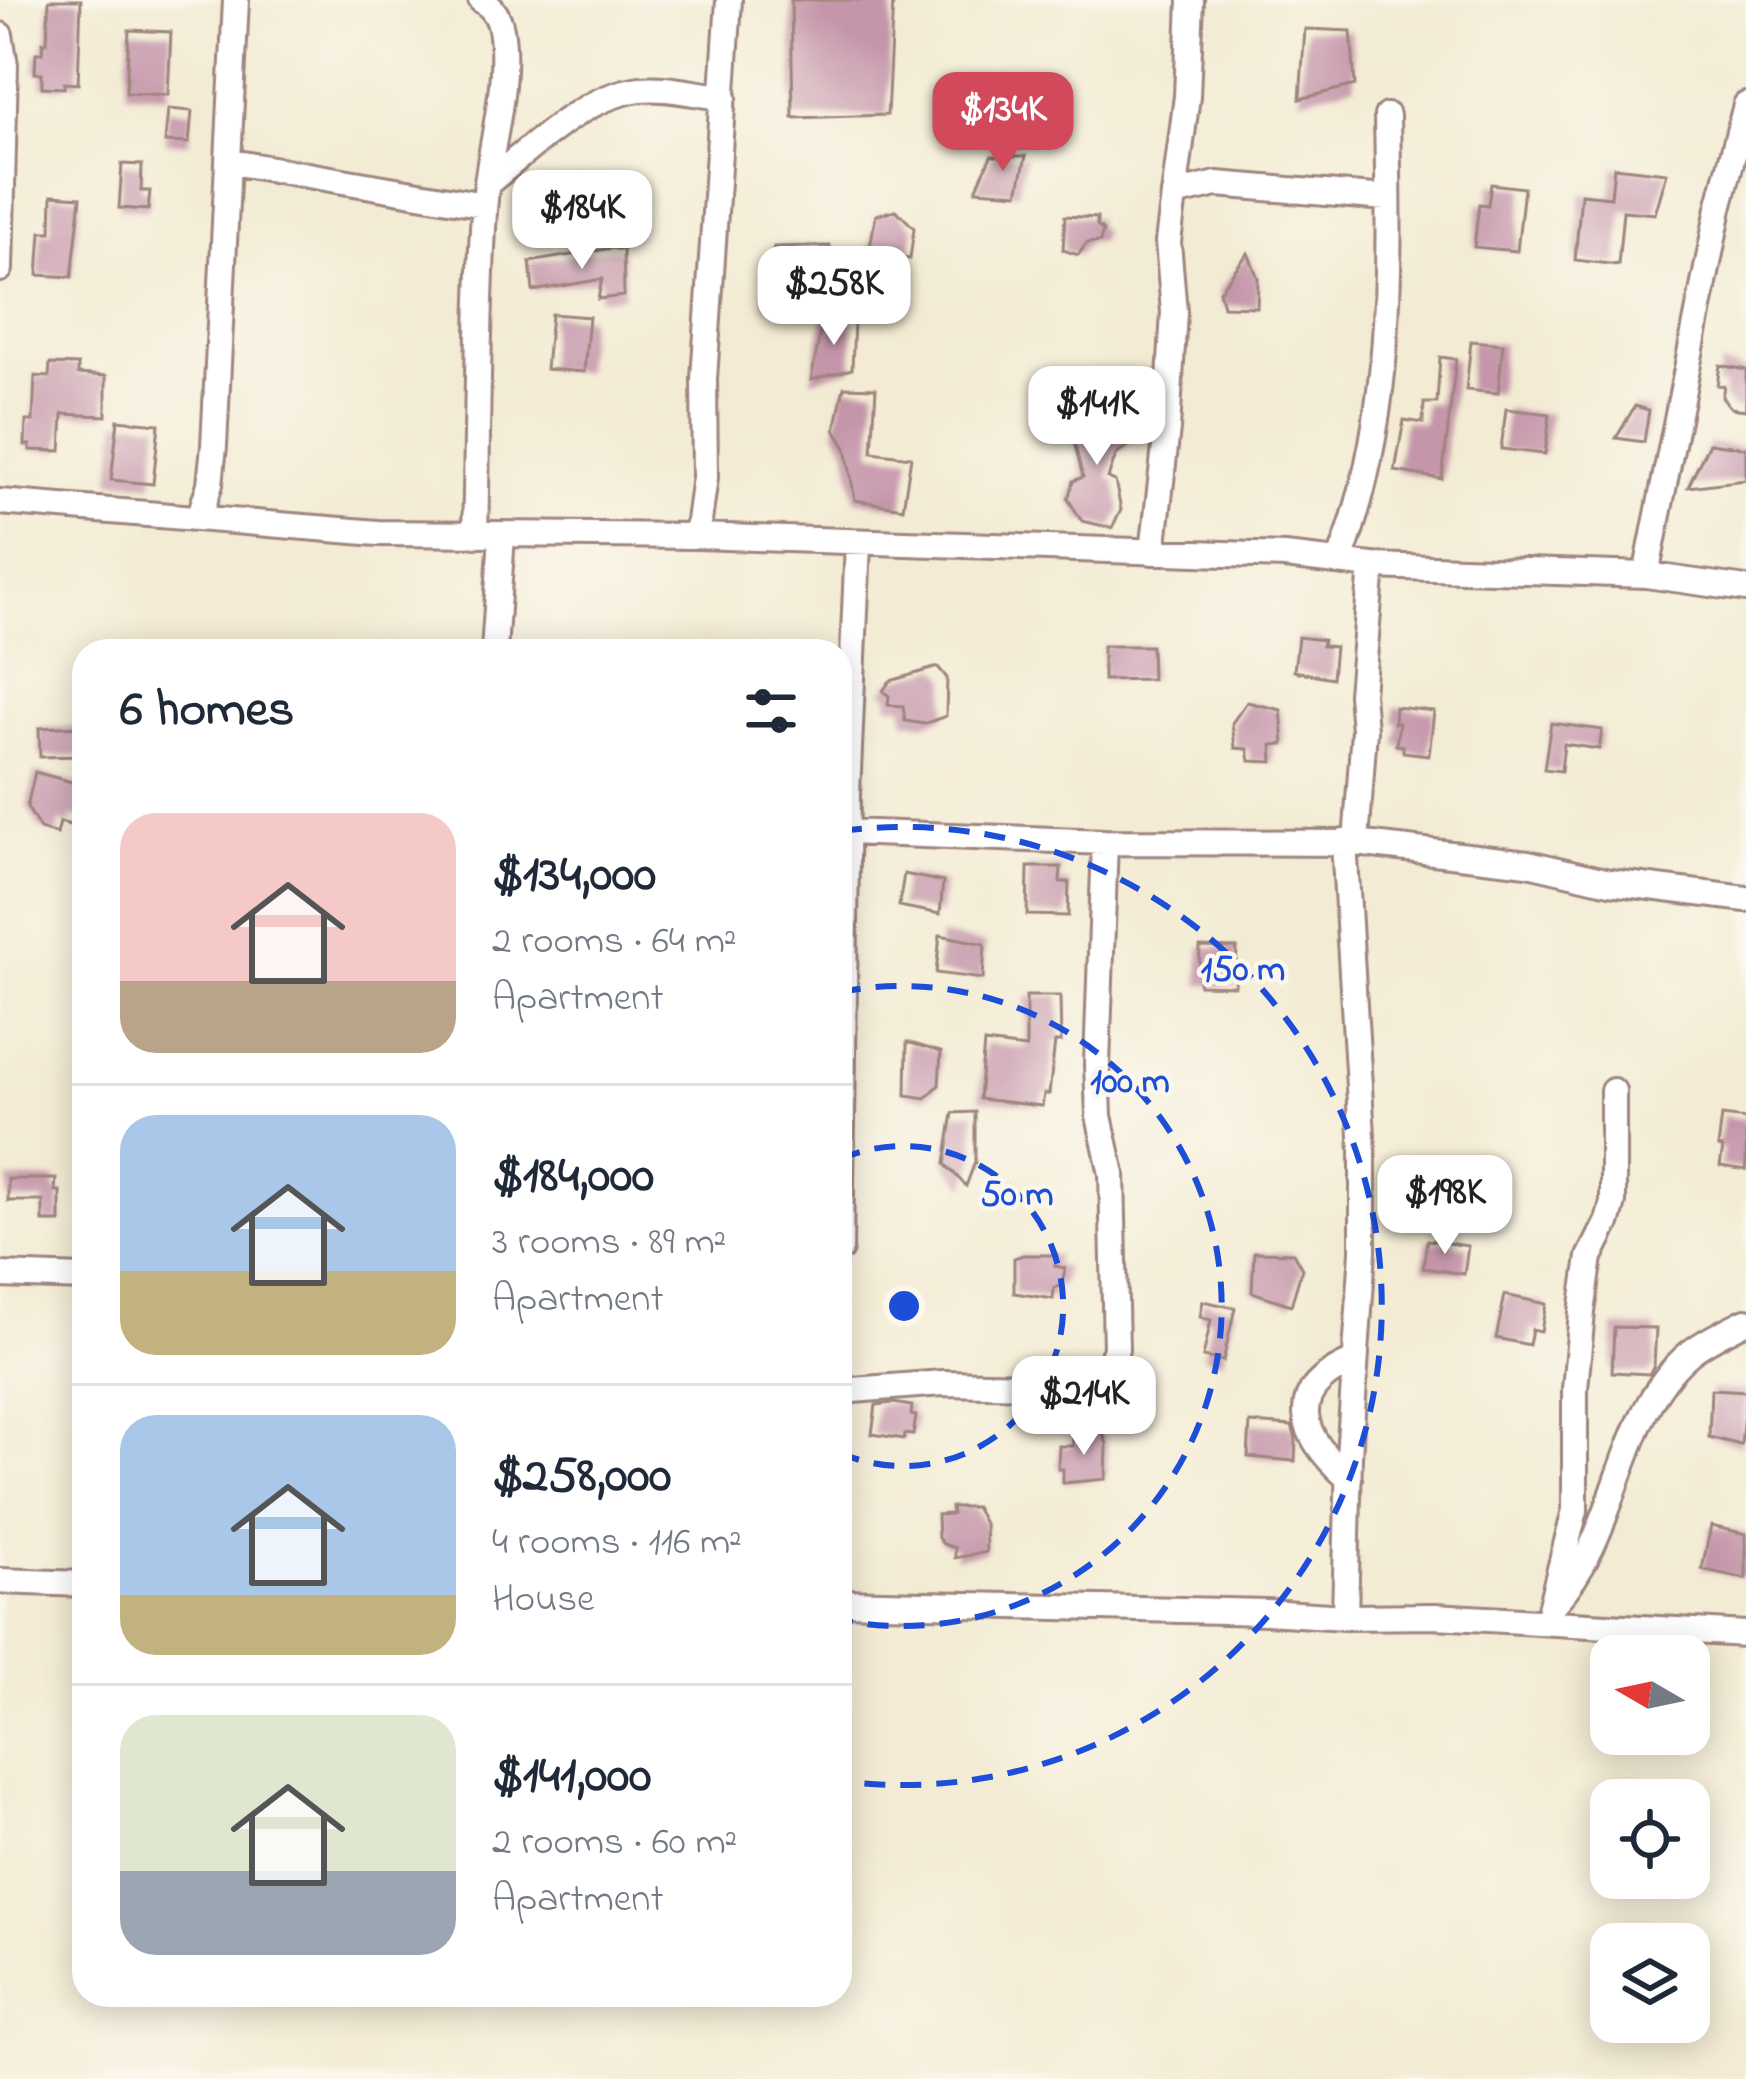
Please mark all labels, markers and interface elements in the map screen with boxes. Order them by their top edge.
pin: $134K [919,72,1087,174]
text: $134K [959,82,1047,139]
pin: $184K [498,170,666,272]
text: $184K [539,180,625,237]
pin: $258K [750,246,918,348]
text: $258K [785,256,883,313]
pin: $141K [1013,366,1181,468]
text: $141K [1055,376,1139,433]
text: 6 homes [120,674,294,749]
icon: filters [738,678,804,744]
text: $134,000 [492,839,656,914]
icon: home [216,861,360,1005]
text: 2 rooms · 64 m² [492,914,737,971]
text: 150 m [1201,945,1285,998]
text: Apartment [492,971,664,1028]
text: 100 m [1090,1057,1170,1110]
text: $184,000 [492,1140,654,1215]
pin: $198K [1361,1155,1529,1257]
icon: home [216,1163,360,1307]
text: $198K [1404,1165,1486,1222]
text: 50 m [980,1170,1054,1223]
text: 3 rooms · 89 m² [492,1215,726,1272]
text: Apartment [492,1272,664,1329]
centre of rings [883,1285,925,1327]
pin: $214K [1000,1356,1168,1458]
text: $214K [1039,1366,1129,1423]
text: $258,000 [492,1440,671,1515]
icon: home [216,1463,360,1607]
text: 4 rooms · 116 m² [492,1515,742,1572]
text: House [492,1572,594,1629]
north arrow [1590,1635,1710,1755]
map controls [1590,1635,1710,2043]
text: $141,000 [492,1740,651,1815]
icon: home [216,1763,360,1907]
button: locate [1590,1779,1710,1899]
text: 2 rooms · 60 m² [492,1815,737,1872]
text: Apartment [492,1872,664,1929]
button: layers [1590,1923,1710,2043]

